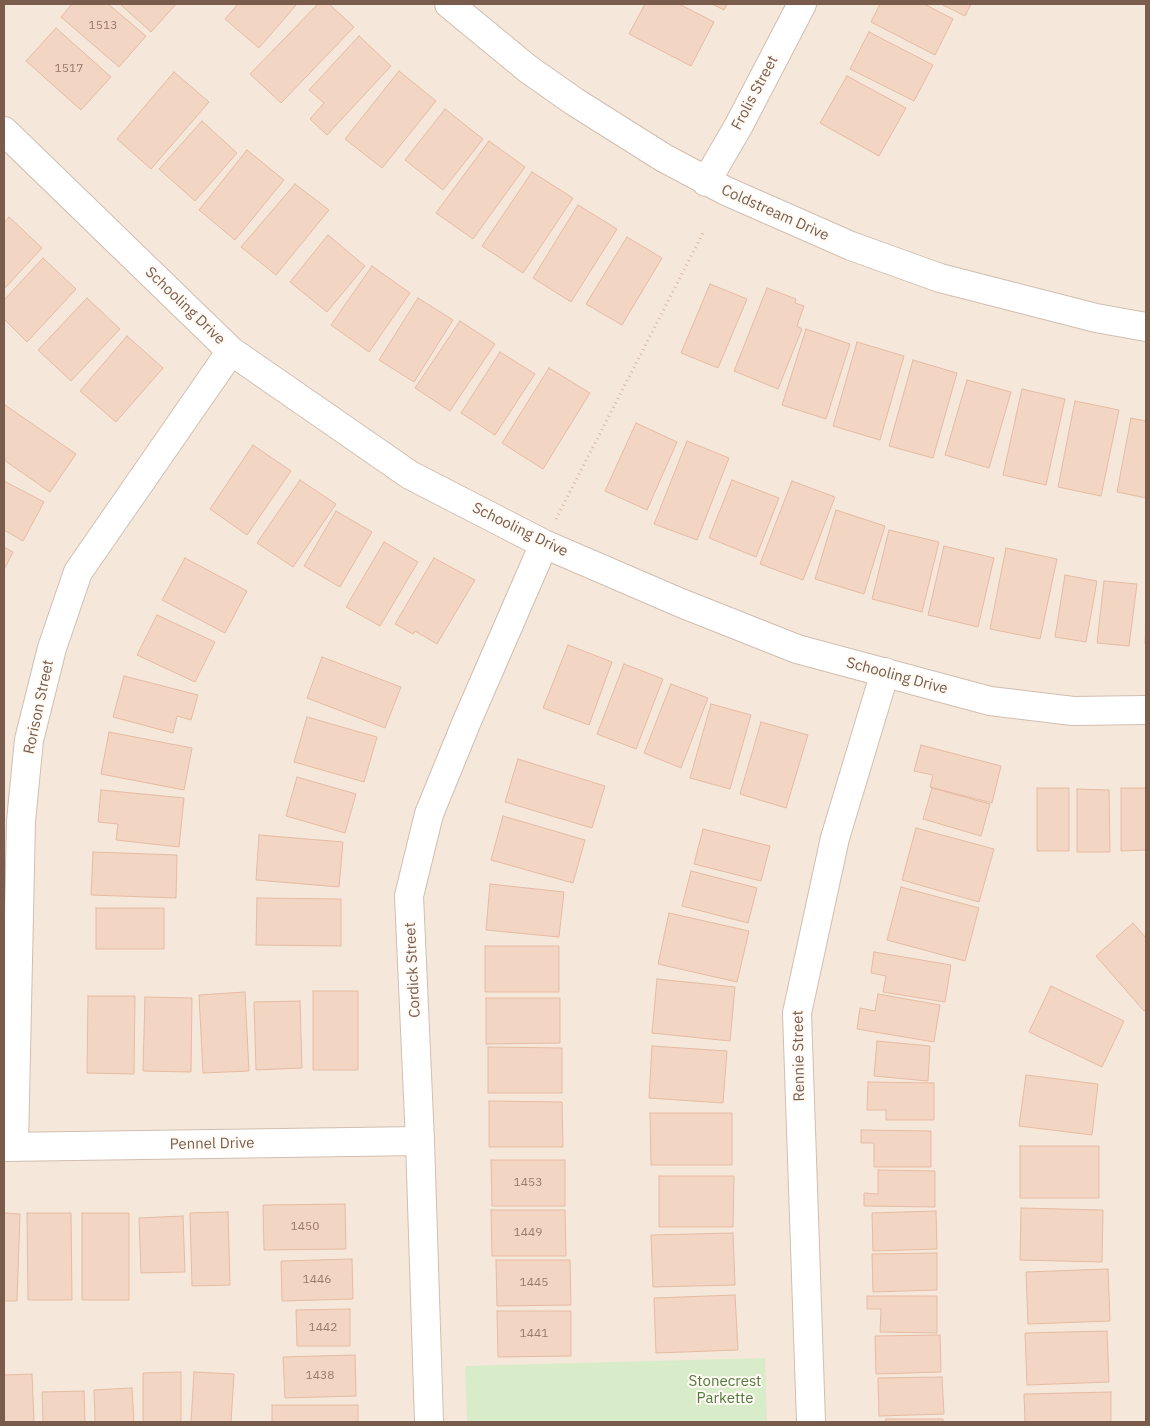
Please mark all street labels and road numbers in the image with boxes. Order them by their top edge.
street label: Frolis Street [728,53,782,133]
street label: Coldstream Drive [718,181,832,245]
street label: Schooling Drive [141,263,229,349]
street label: Schooling Drive [469,499,571,561]
street label: Schooling Drive [844,654,950,698]
street label: Rorison Street [20,658,58,756]
street label: Cordick Street [402,922,424,1018]
street label: Rennie Street [789,1010,809,1102]
street label: Pennel Drive [169,1134,255,1154]

